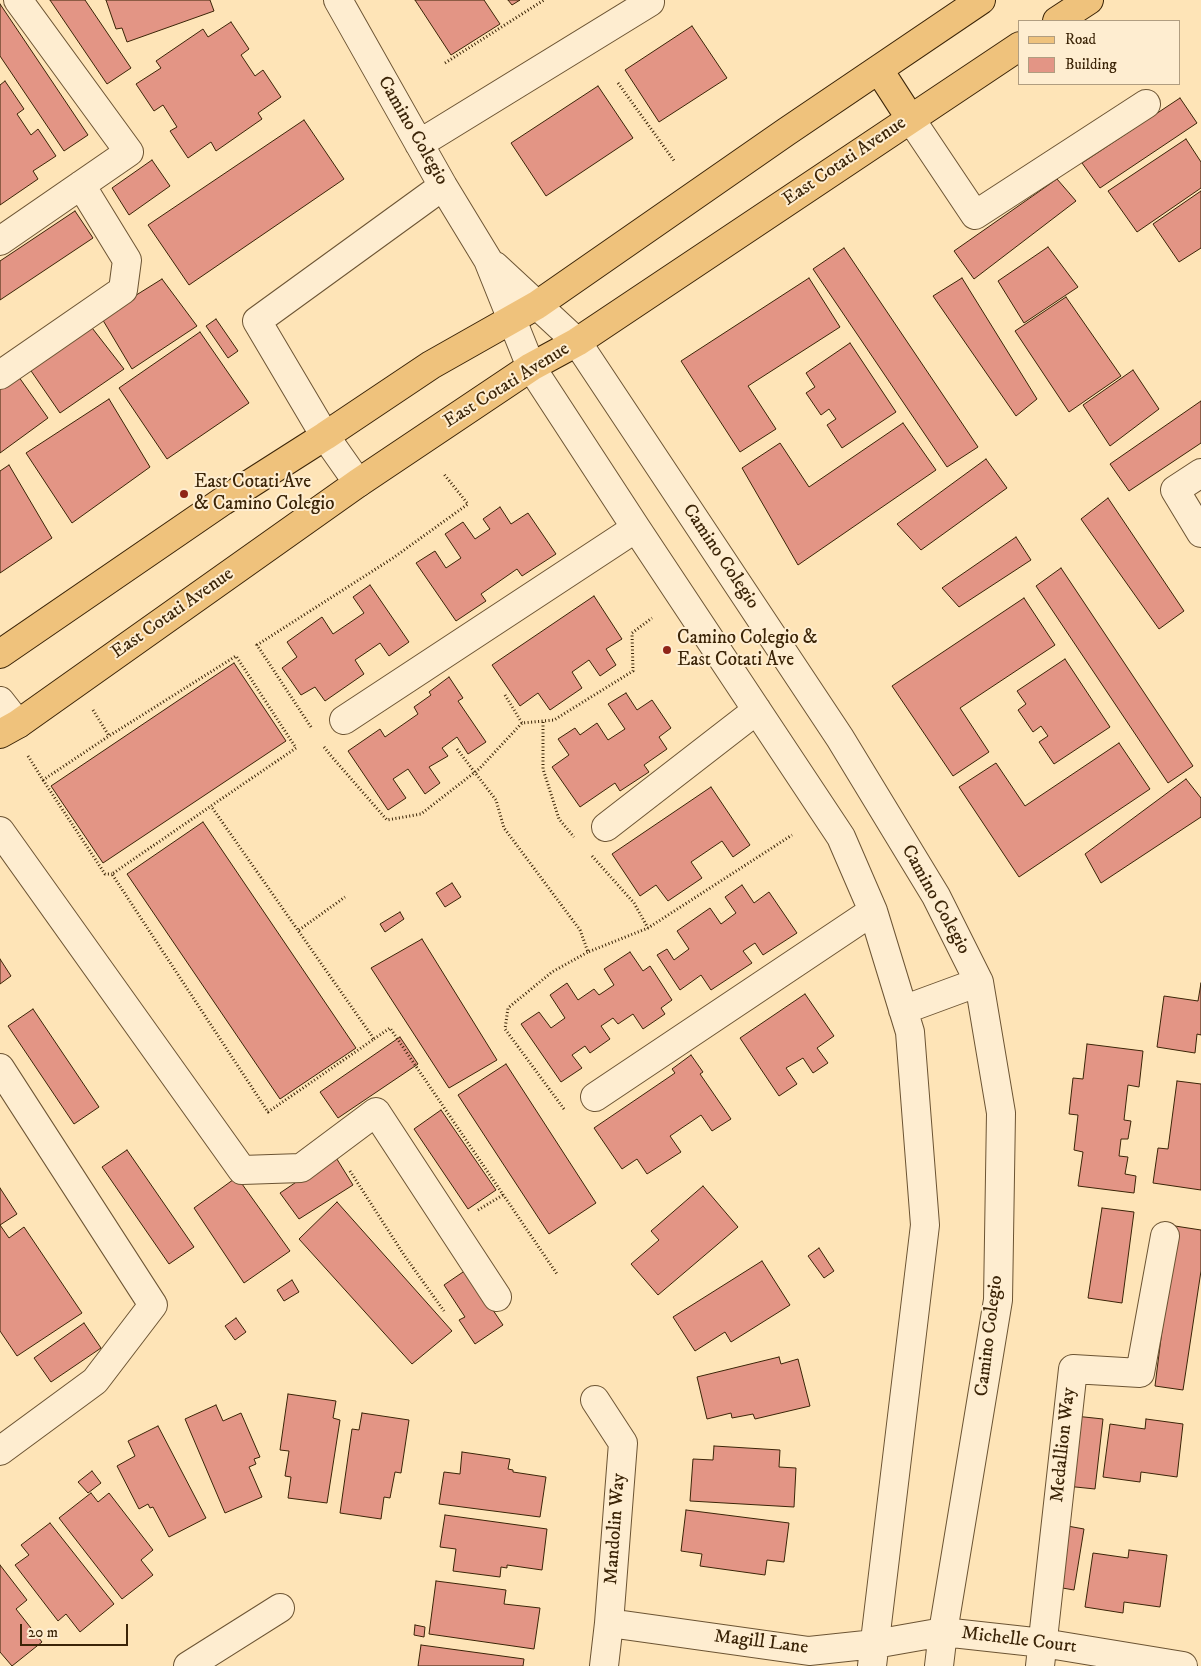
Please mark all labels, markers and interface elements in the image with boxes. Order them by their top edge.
legend [1018,20,1181,85]
text: Road [1065,30,1096,49]
text: Building [1065,55,1117,74]
street label: Camino Colegio [372,73,452,189]
street label: East Cotati Avenue [779,112,911,212]
street label: East Cotati Avenue [440,338,574,434]
place label: East Cotati Ave & Camino Colegio [194,472,334,516]
marker: East Cotati Ave & Camino Colegio [178,488,190,500]
street label: Camino Colegio [677,500,763,614]
street label: East Cotati Avenue [108,563,238,665]
place label: Camino Colegio & East Cotati Ave [677,628,817,672]
marker: Camino Colegio & East Cotati Ave [661,644,673,656]
street label: Camino Colegio [896,841,974,959]
street label: Camino Colegio [971,1274,1009,1398]
street label: Medallion Way [1047,1386,1081,1504]
street label: Mandolin Way [601,1472,631,1586]
scale bar [22,1614,130,1646]
text: 20 m [28,1623,58,1642]
street label: Michelle Court [960,1623,1078,1659]
street label: Magill Lane [713,1626,809,1660]

